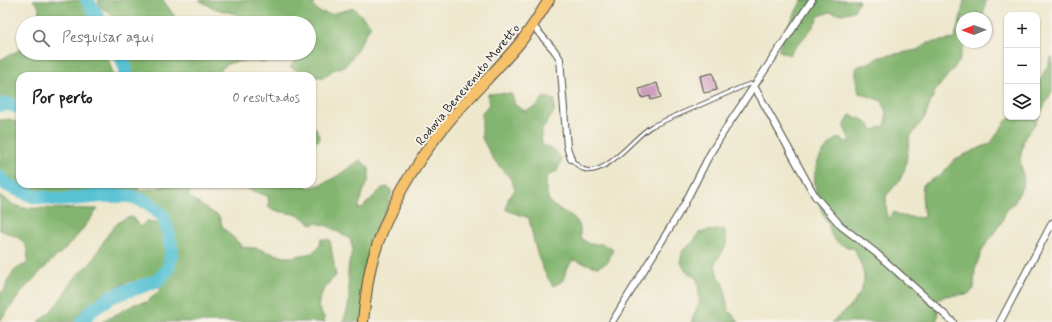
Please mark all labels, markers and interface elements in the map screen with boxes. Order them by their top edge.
north arrow [956,12,992,48]
map controls [1004,12,1040,120]
button: + [1004,12,1040,48]
search box [16,16,316,60]
street label: Rodovia Benevenuto Moretto [412,20,524,149]
icon: search [30,27,52,49]
text: Pesquisar aqui [62,28,154,48]
button: − [1004,48,1040,84]
button: layers [1004,84,1040,120]
text: Por perto [32,87,93,109]
text: 0 resultados [232,90,300,107]

